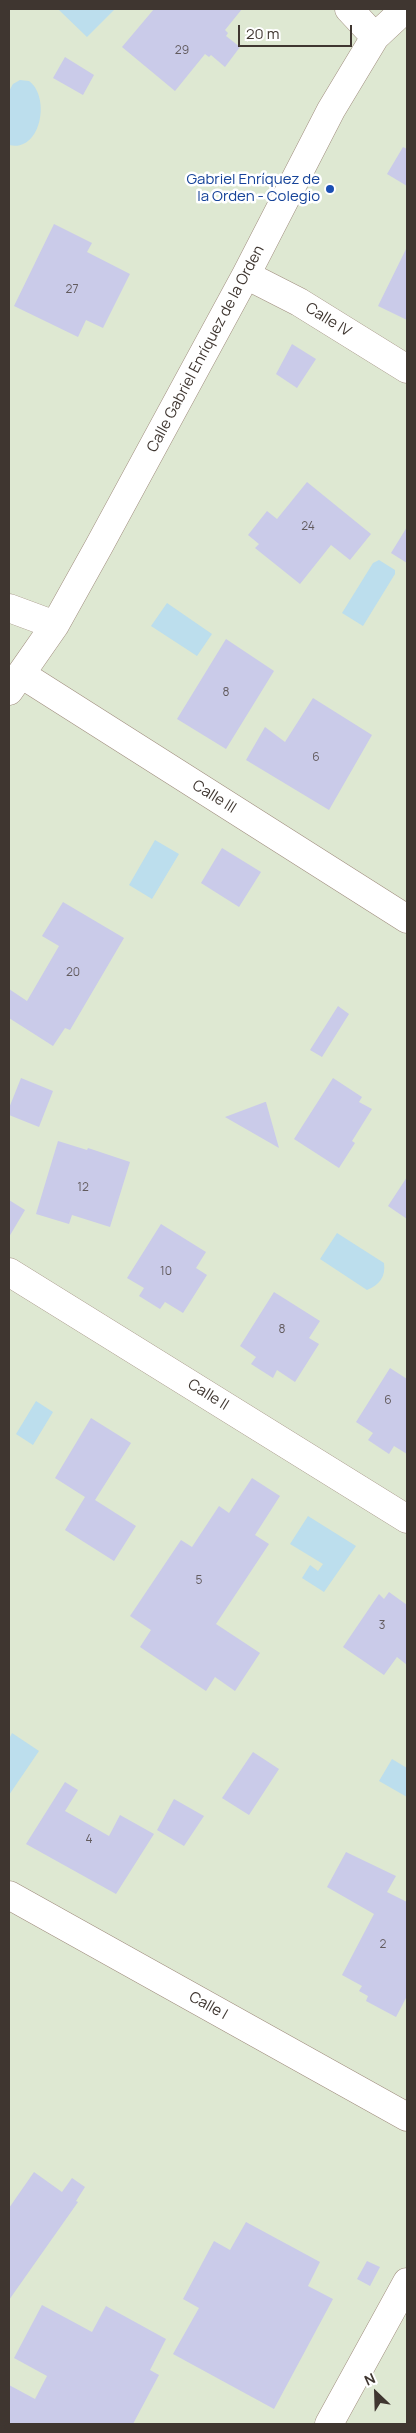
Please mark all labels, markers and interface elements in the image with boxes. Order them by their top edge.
scale bar [241,15,355,47]
text: 20 m [246,23,279,44]
house number: 29 [175,44,189,58]
place label: Gabriel Enríquez de la Orden - Colegio [187,171,320,206]
marker: Gabriel Enríquez de la Orden - Colegio [324,183,336,195]
street label: Calle Gabriel Enríquez de la Orden [144,243,268,455]
house number: 27 [66,283,78,297]
street label: Calle IV [302,299,354,341]
house number: 24 [301,520,315,534]
house number: 8 [223,686,229,700]
house number: 6 [312,751,320,765]
street label: Calle III [189,777,239,817]
house number: 20 [66,966,80,980]
house number: 12 [77,1181,89,1195]
house number: 10 [160,1265,172,1279]
house number: 8 [279,1323,285,1337]
street label: Calle II [184,1375,232,1415]
house number: 6 [384,1394,392,1408]
house number: 5 [196,1574,202,1588]
house number: 3 [379,1619,385,1633]
house number: 4 [85,1833,93,1847]
house number: 2 [380,1938,386,1952]
street label: Calle I [186,1988,230,2024]
north arrow [351,2368,401,2418]
text: N [361,2368,378,2390]

